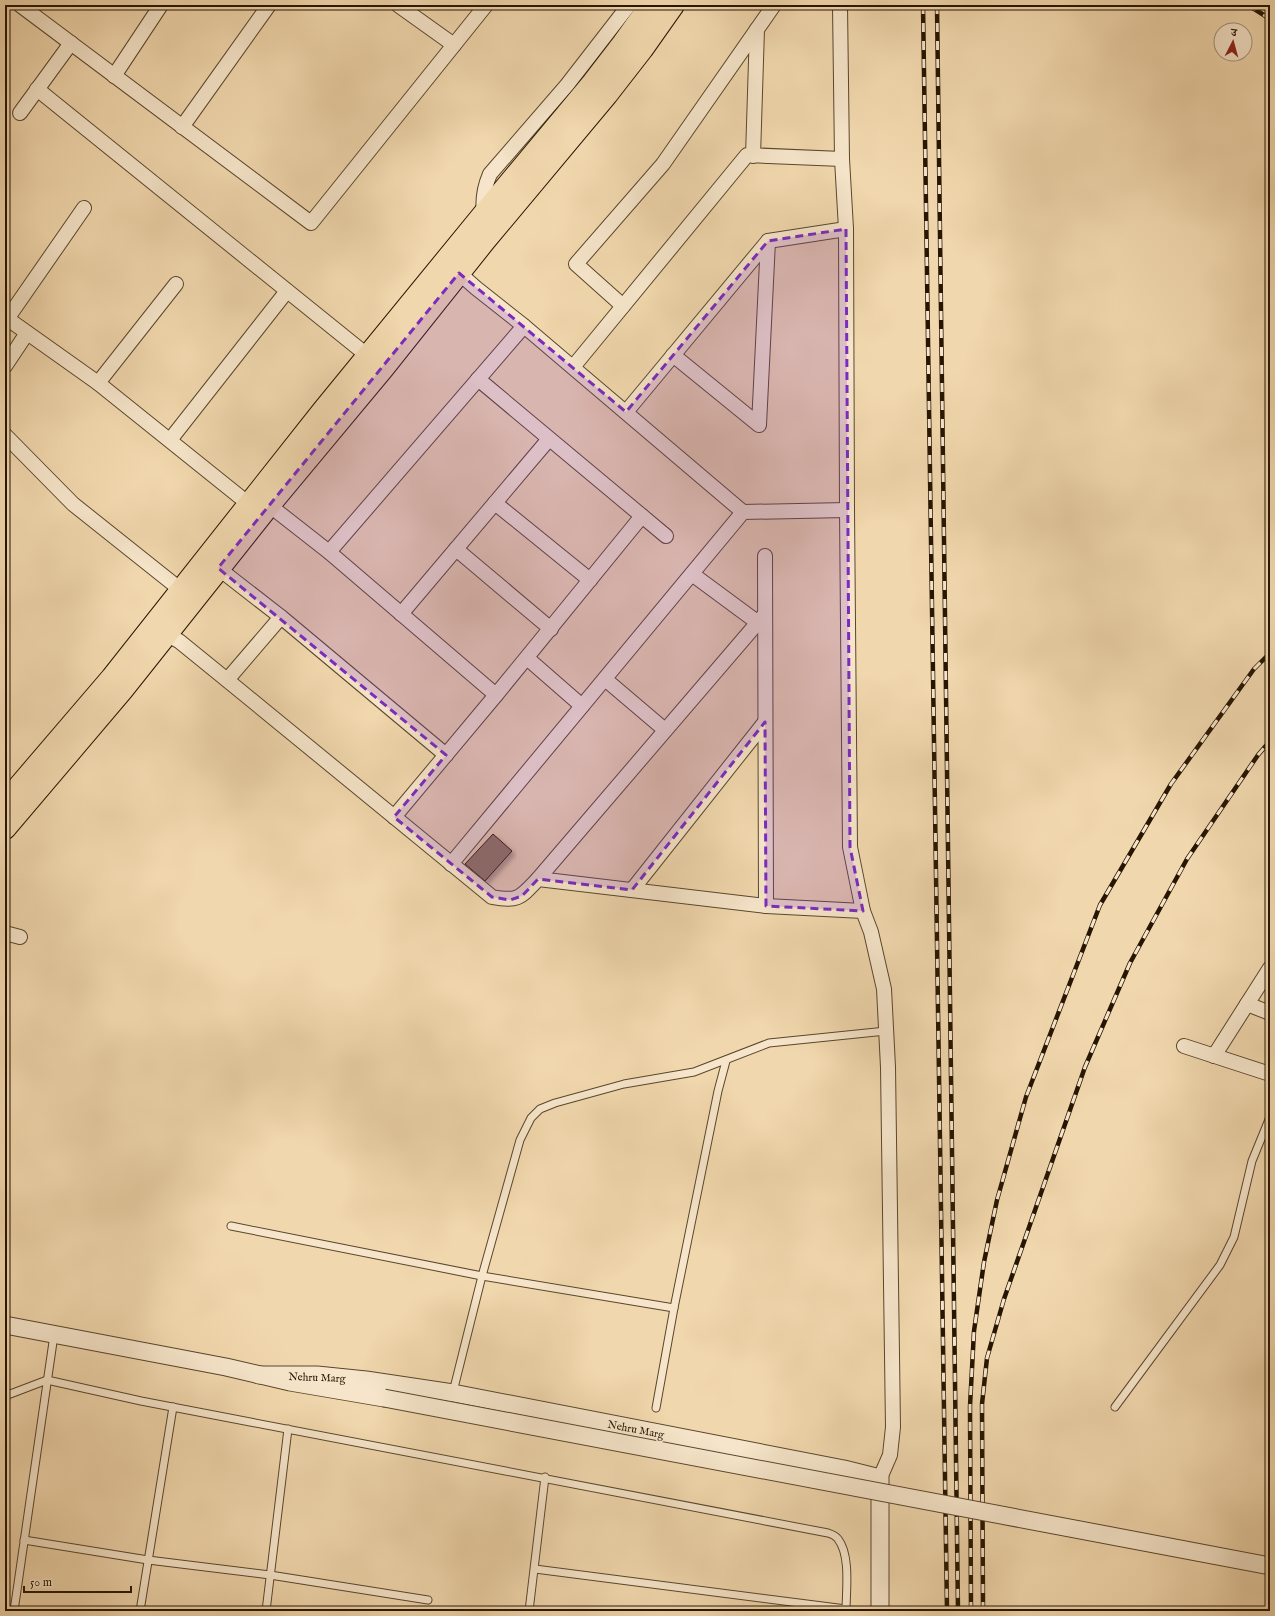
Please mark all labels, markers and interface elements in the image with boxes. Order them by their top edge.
north arrow [1213,22,1253,62]
text: उ [1229,26,1239,40]
street label: Nehru Marg [288,1370,347,1386]
street label: Nehru Marg [606,1418,666,1443]
scale bar [24,1568,131,1594]
text: 50 m [30,1575,52,1590]

